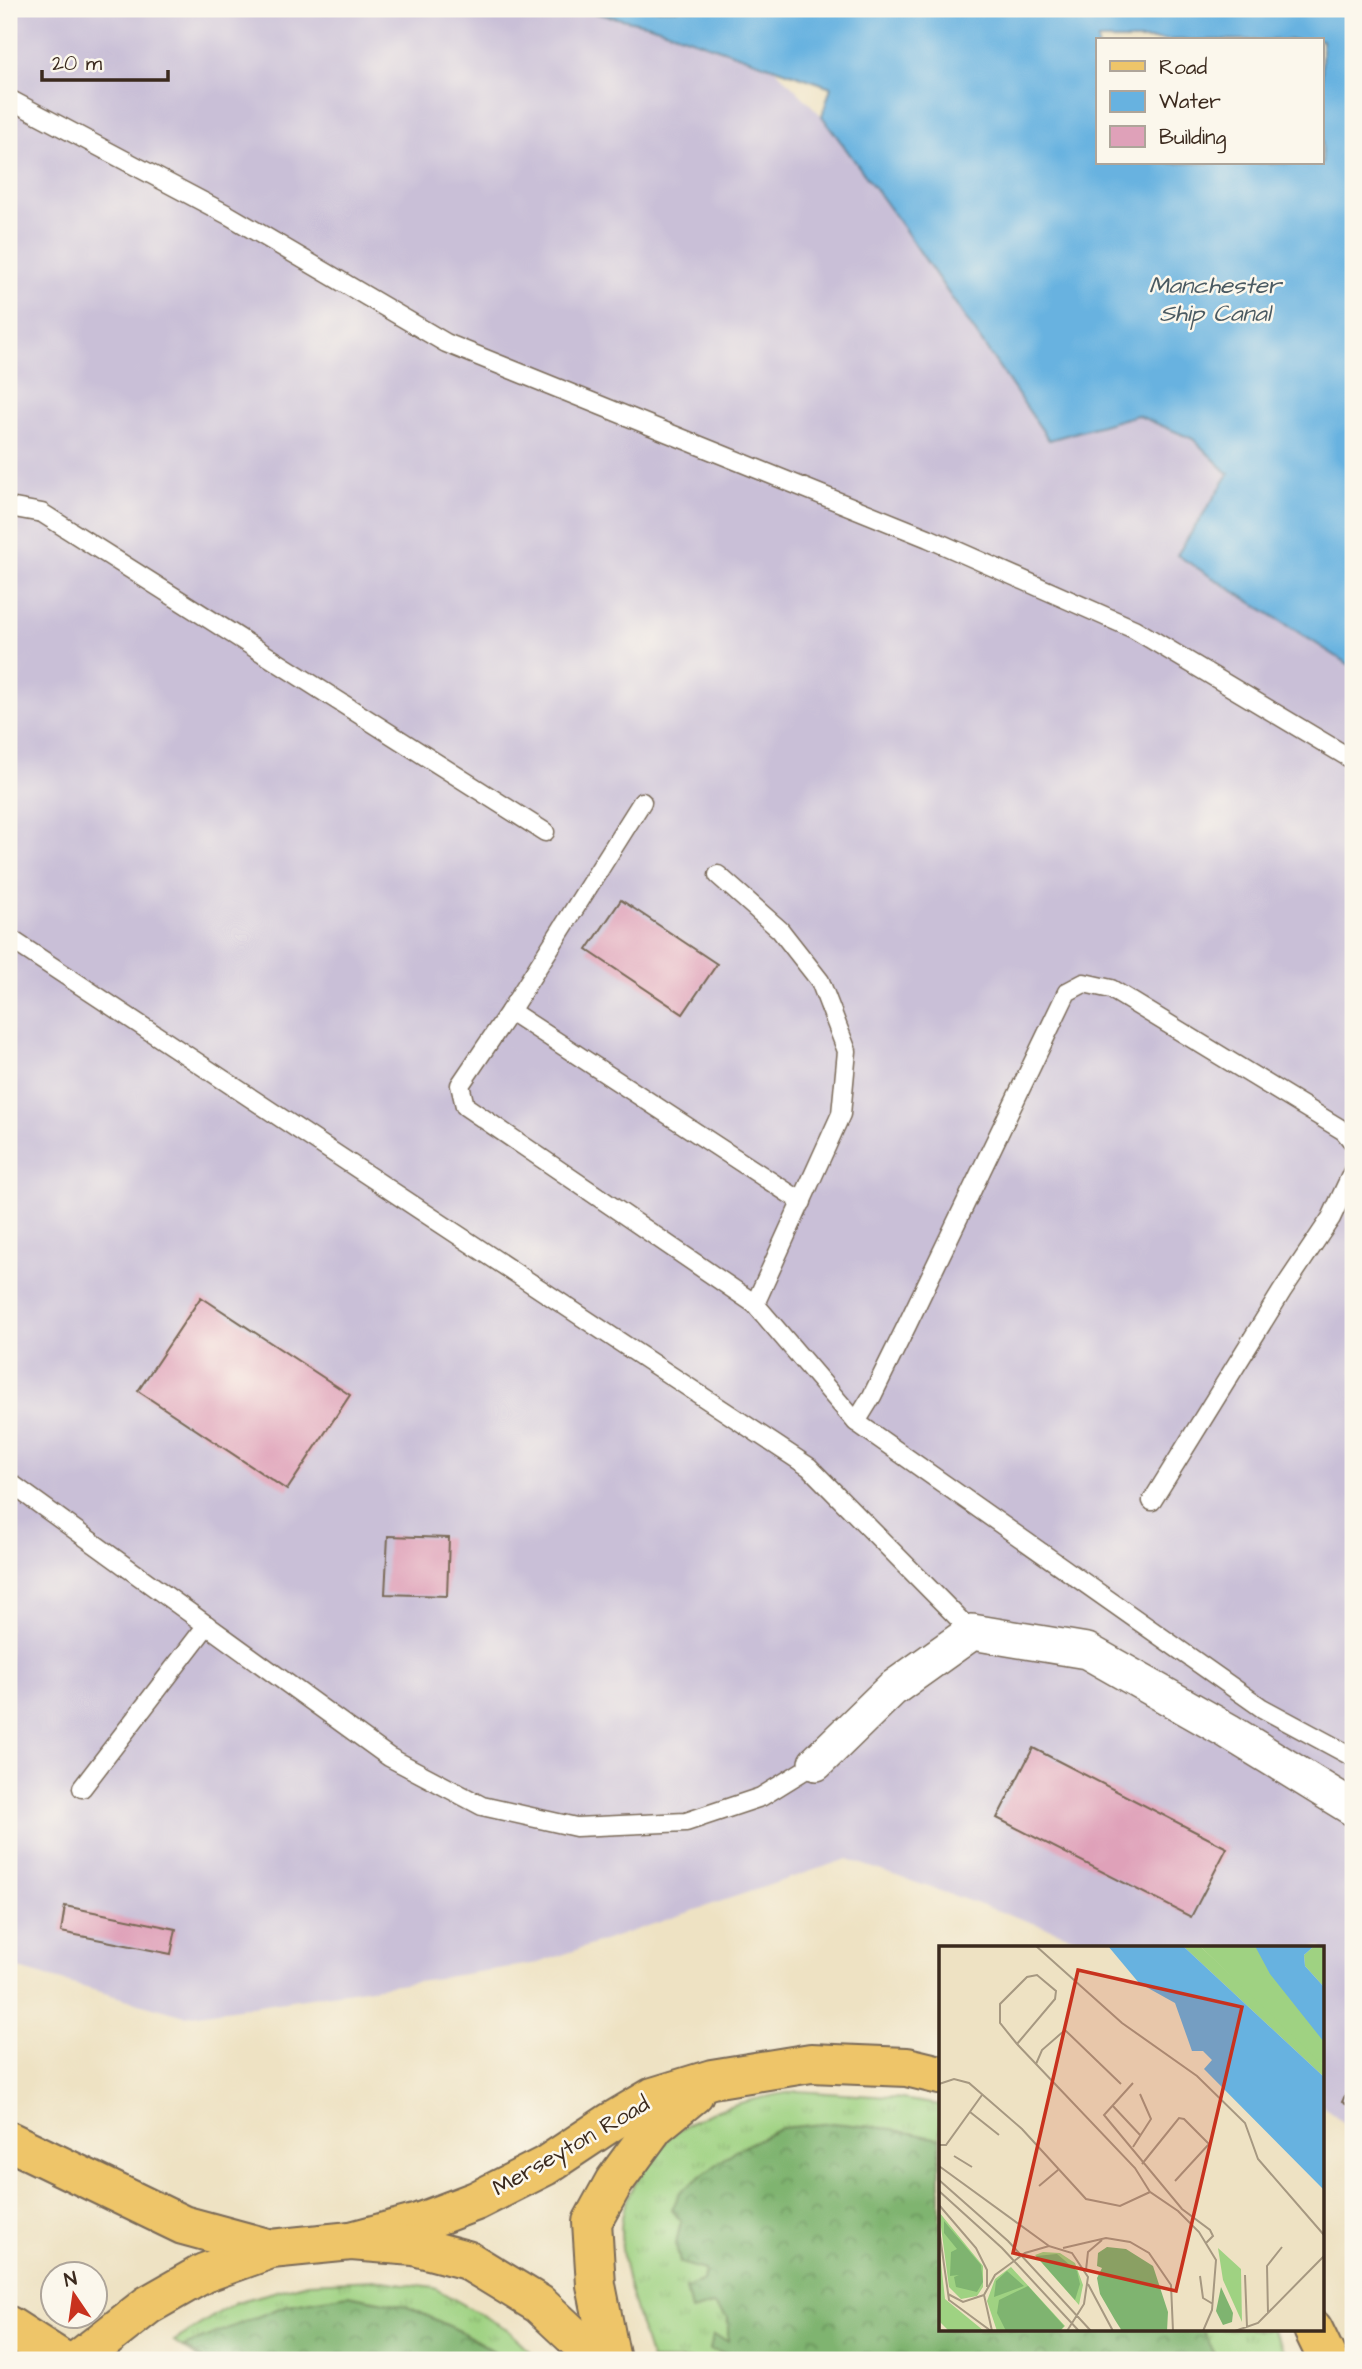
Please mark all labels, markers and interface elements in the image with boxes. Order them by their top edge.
scale bar [42,38,168,82]
legend [1096,38,1324,164]
text: 20 m [52,49,103,78]
text: Road [1159,53,1207,82]
text: Water [1159,87,1221,116]
text: Building [1159,123,1227,154]
water label: Manchester Ship Canal [1149,269,1284,331]
inset map [939,1946,1324,2330]
street label: Merseyton Road [487,2088,656,2205]
north arrow [38,2260,108,2330]
text: N [62,2265,79,2294]

